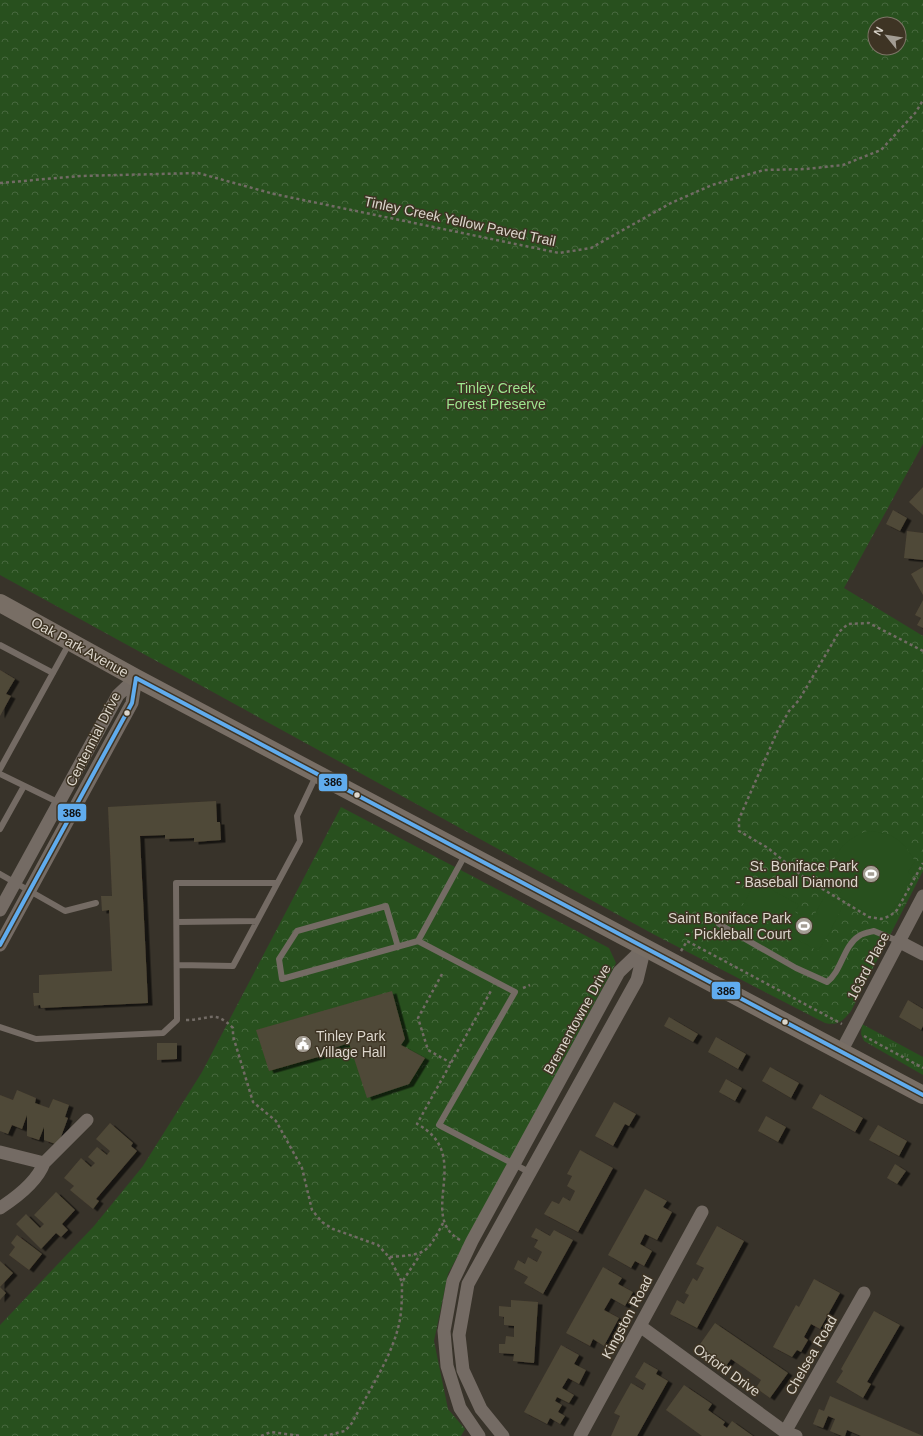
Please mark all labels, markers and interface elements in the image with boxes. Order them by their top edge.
north arrow [867,16,907,56]
text: N [871,25,886,37]
street label: Tinley Creek Yellow Paved Trail [363,193,557,249]
park label: Tinley Creek Forest Preserve [446,380,546,412]
street label: Oak Park Avenue [29,614,132,680]
street label: Centennial Drive [62,689,124,789]
unlabelled marker [122,708,132,718]
line badge: 386 [318,773,348,792]
text: 386 [324,776,342,788]
unlabelled marker [352,790,362,800]
line badge: 386 [57,803,87,822]
text: 386 [63,807,81,819]
place label: St. Boniface Park - Baseball Diamond [736,858,859,890]
sports icon: St. Boniface Park - Baseball Diamond [861,864,881,884]
place label: Saint Boniface Park - Pickleball Court [668,910,792,942]
sports icon: Saint Boniface Park - Pickleball Court [794,916,814,936]
street label: 163rd Place [843,929,893,1003]
street label: Brementowne Drive [540,961,614,1077]
line badge: 386 [711,981,741,1000]
text: 386 [717,985,735,997]
unlabelled marker [780,1017,790,1027]
place label: Tinley Park Village Hall [316,1028,387,1060]
public building icon: Tinley Park Village Hall [293,1034,313,1054]
street label: Kingston Road [598,1273,656,1361]
street label: Chelsea Road [782,1313,840,1397]
street label: Oxford Drive [691,1340,764,1400]

